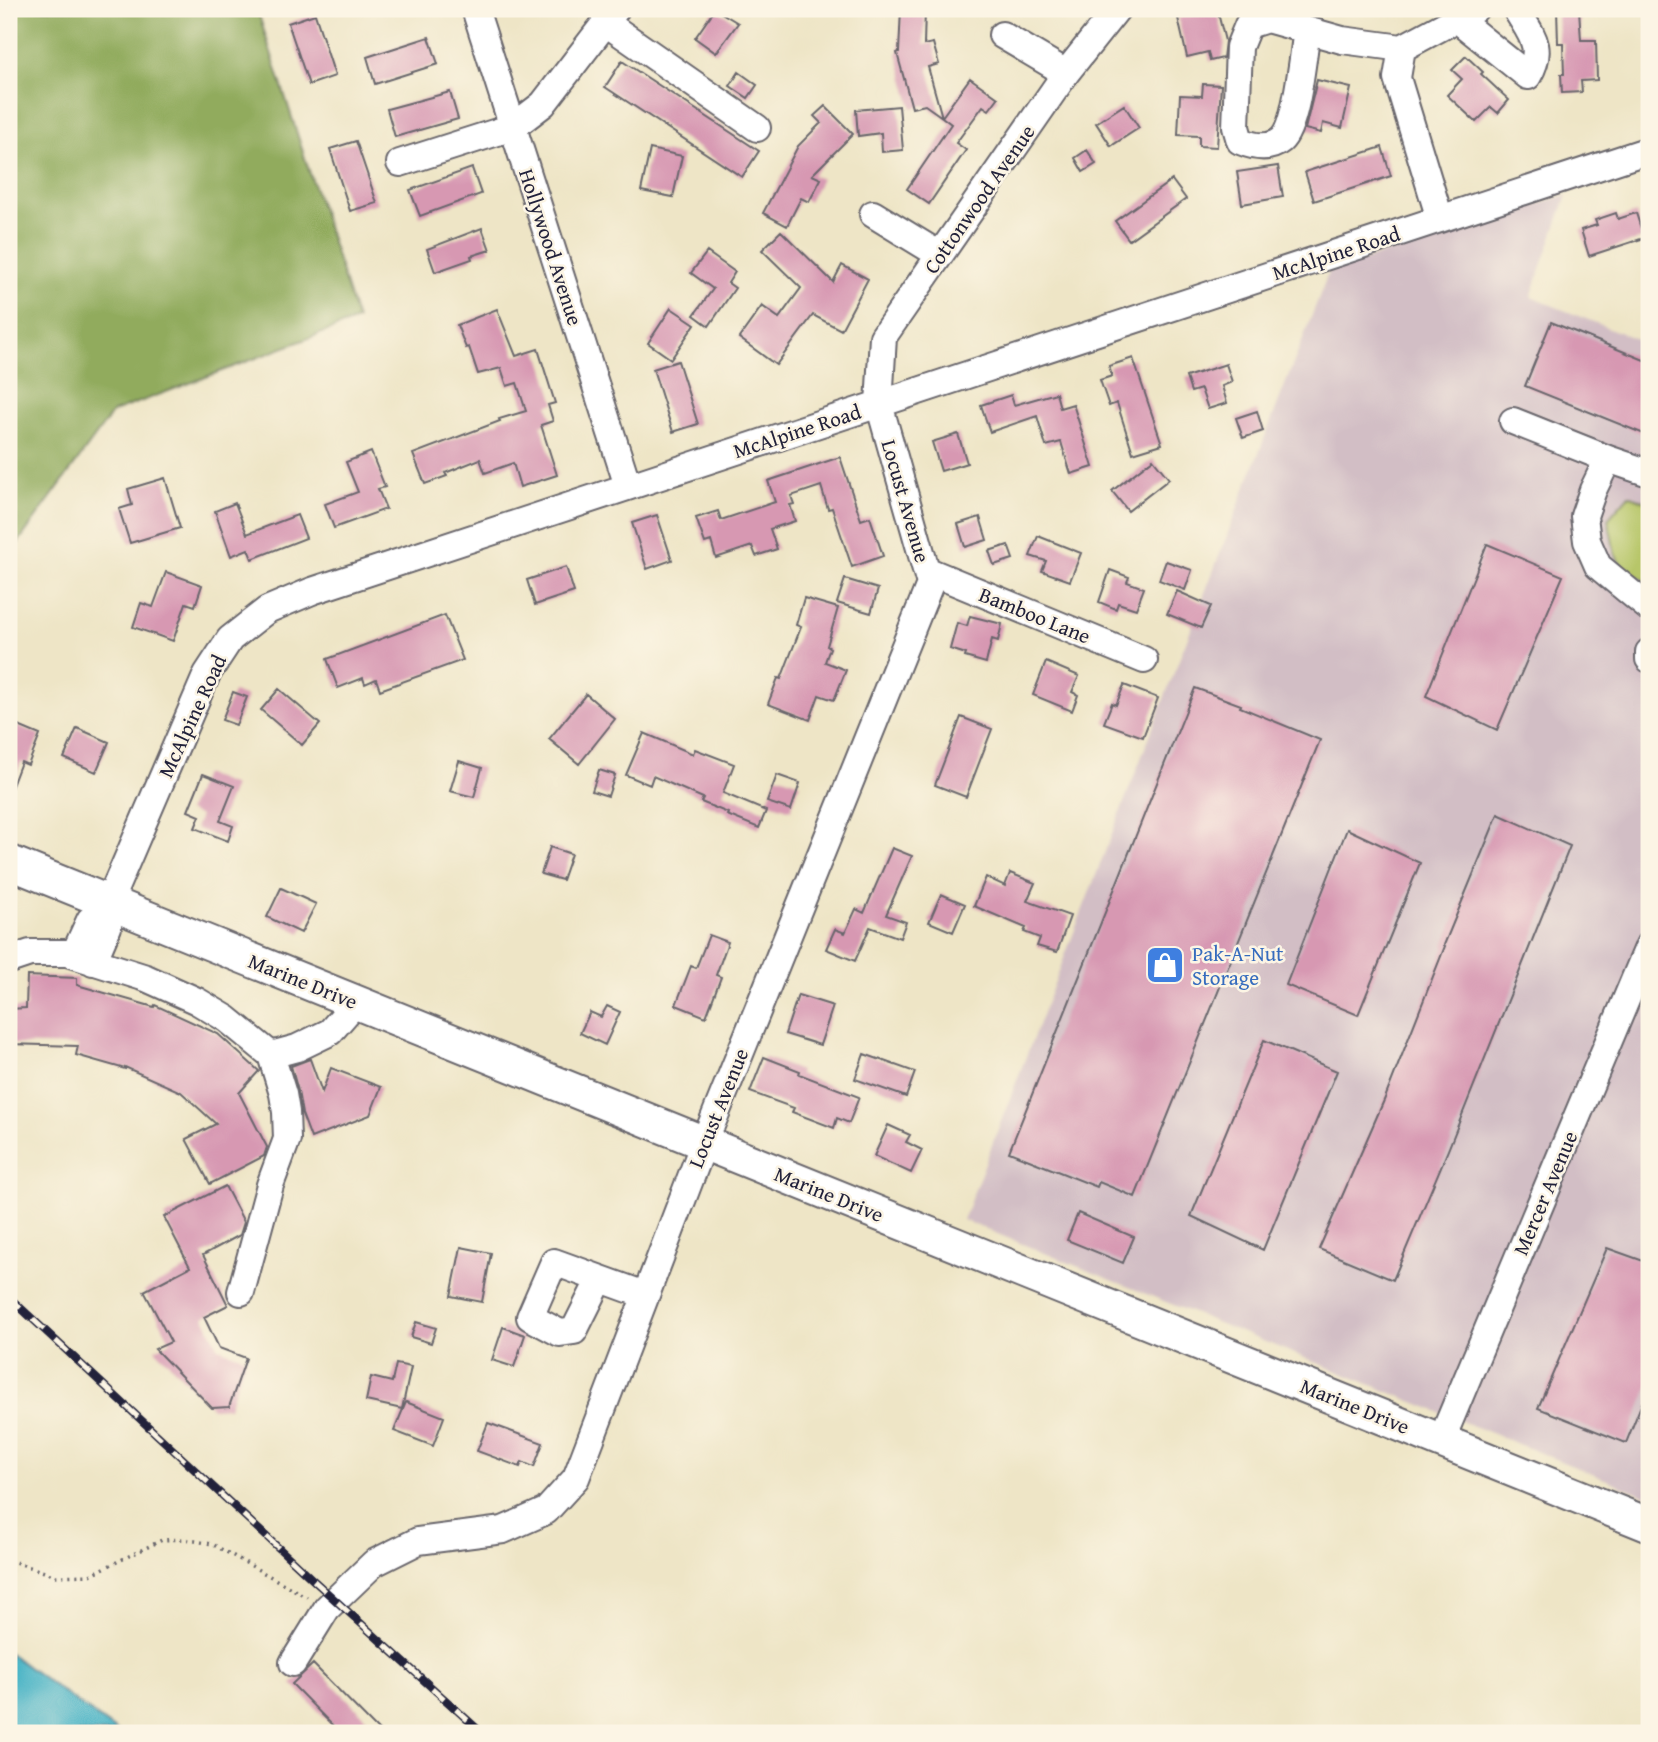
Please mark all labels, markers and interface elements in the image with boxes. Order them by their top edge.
street label: Cottonwood Avenue [916,118,1042,280]
street label: Hollywood Avenue [511,165,591,330]
street label: McAlpine Road [1268,218,1405,288]
street label: McAlpine Road [729,396,866,466]
street label: Locust Avenue [874,436,938,566]
street label: Bamboo Lane [975,579,1096,651]
street label: McAlpine Road [150,649,234,783]
place label: Pak-A-Nut Storage [1192,938,1284,993]
shop icon: Pak-A-Nut Storage [1144,944,1186,986]
street label: Marine Drive [244,945,362,1017]
street label: Locust Avenue [680,1043,756,1172]
street label: Mercer Avenue [1505,1126,1585,1260]
street label: Marine Drive [770,1158,888,1230]
street label: Marine Drive [1296,1370,1414,1442]

